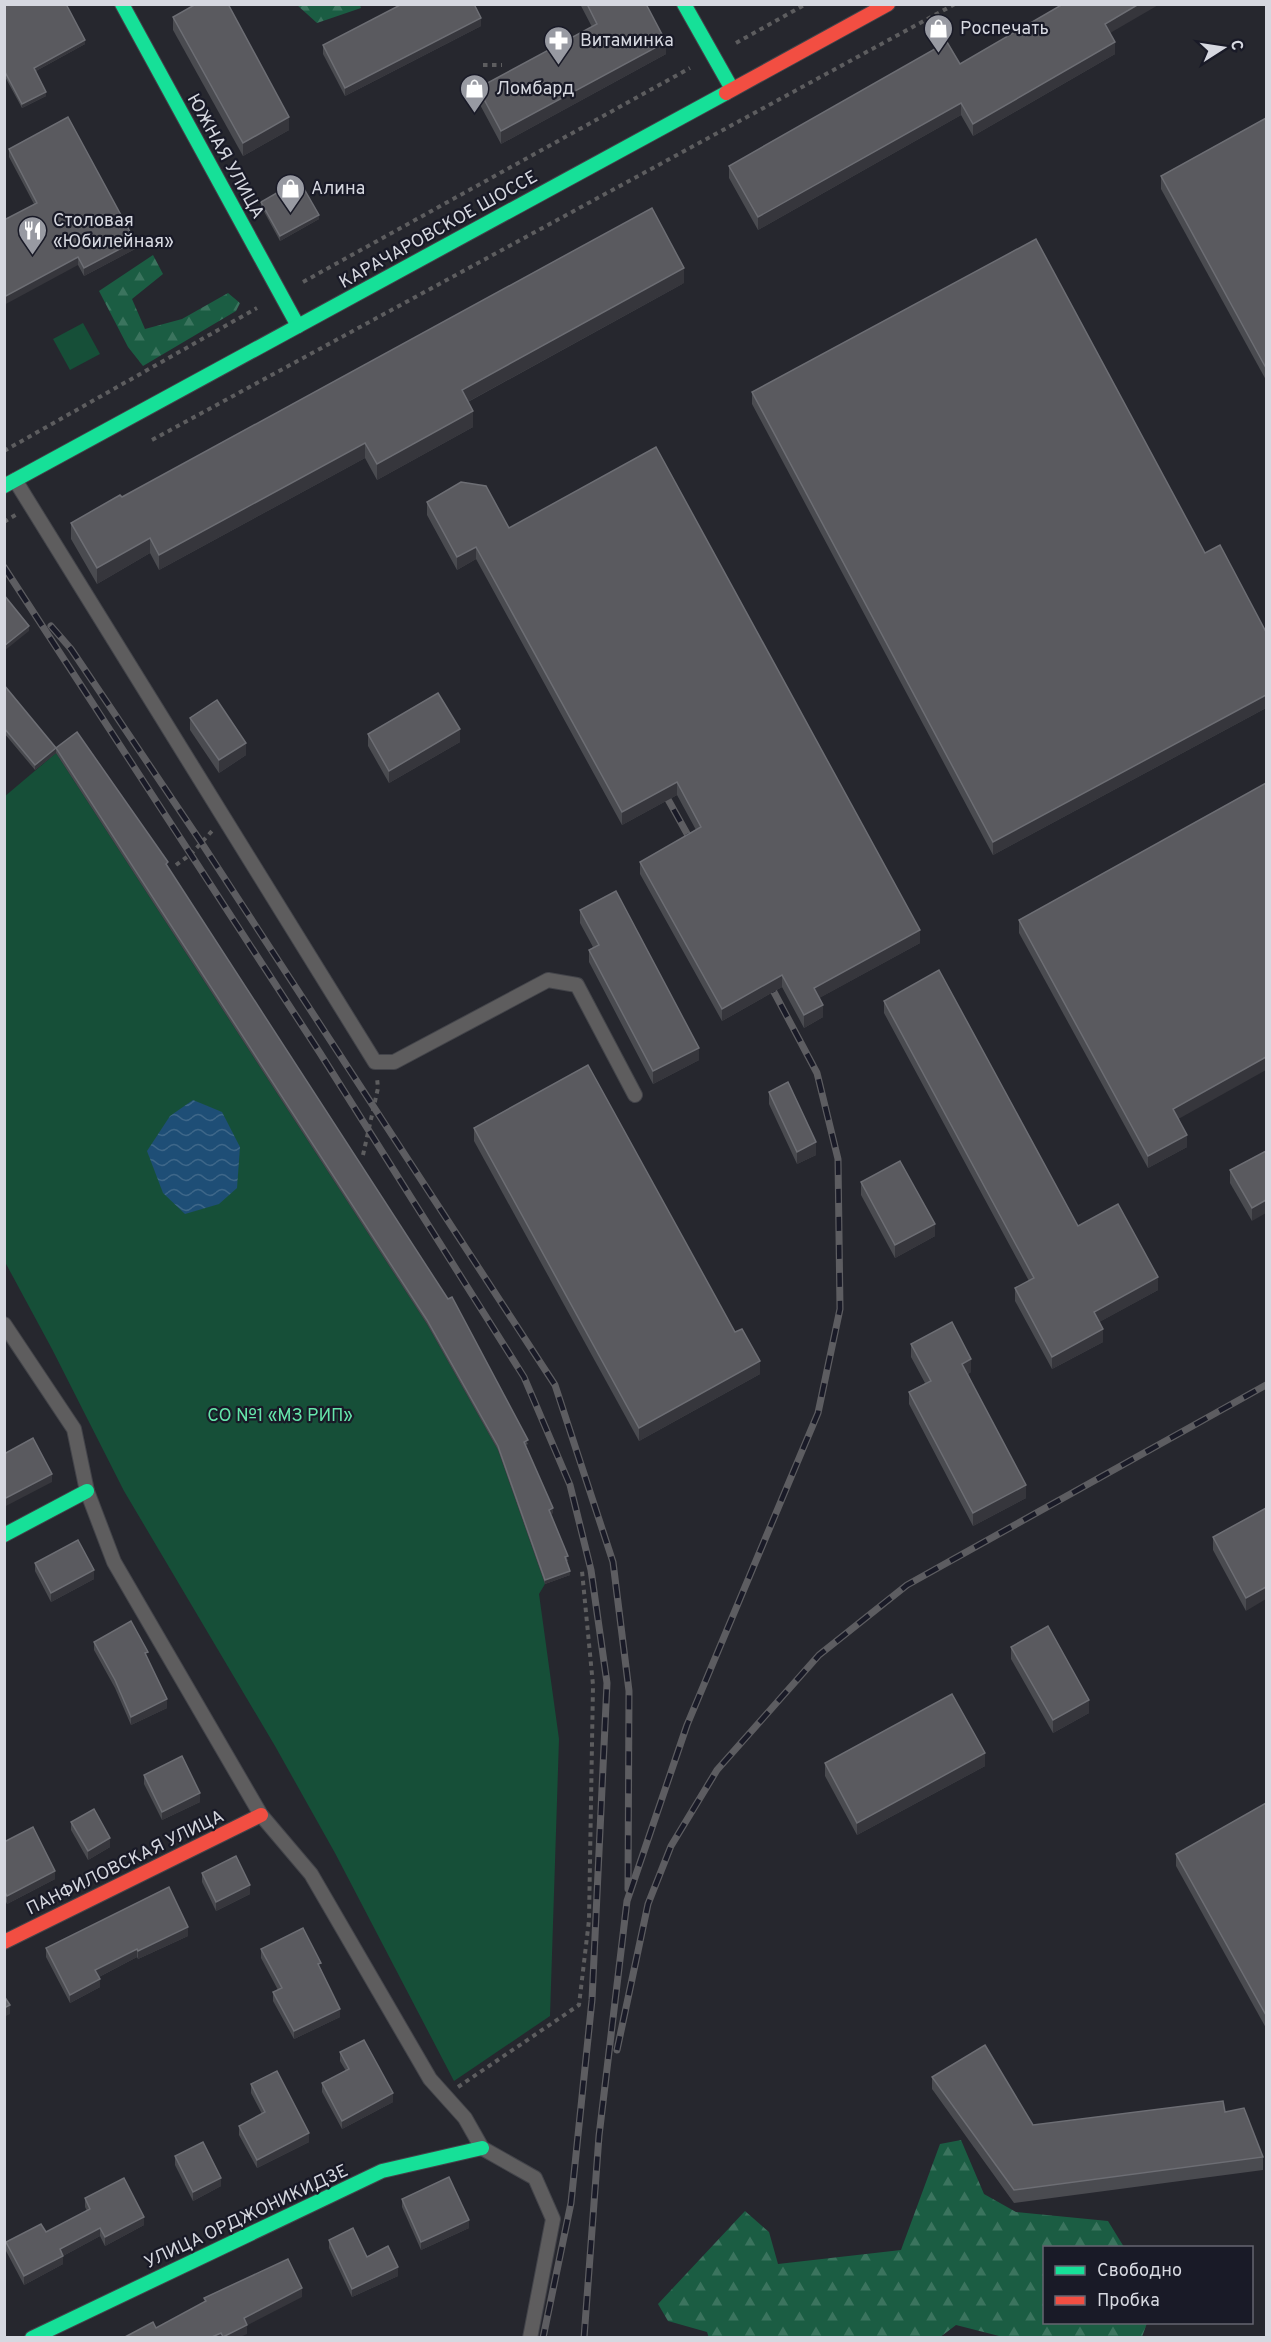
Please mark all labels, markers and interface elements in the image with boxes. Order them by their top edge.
shop icon: Роспечать [923,12,955,54]
place label: Роспечать [960,18,1049,41]
north arrow [1193,18,1253,78]
pharmacy icon: Витаминка [543,24,575,66]
place label: Витаминка [580,30,674,53]
text: С [1225,38,1247,52]
shop icon: Ломбард [459,72,491,114]
place label: Ломбард [496,78,575,101]
street label: ЮЖНАЯ УЛИЦА [181,90,269,223]
street label: КАРАЧАРОВСКОЕ ШОССЕ [335,166,542,295]
shop icon: Алина [274,172,306,214]
place label: Алина [311,178,365,201]
place label: Столовая «Юбилейная» [53,210,174,254]
restaurant icon: Столовая «Юбилейная» [16,214,48,256]
park label: СО №1 «МЗ РИП» [207,1405,353,1428]
street label: ПАНФИЛОВСКАЯ УЛИЦА [23,1805,228,1921]
street label: УЛИЦА ОРДЖОНИКИДЗЕ [141,2160,352,2275]
legend [1043,2246,1253,2324]
text: Свободно [1097,2260,1182,2283]
text: Пробка [1097,2290,1160,2313]

